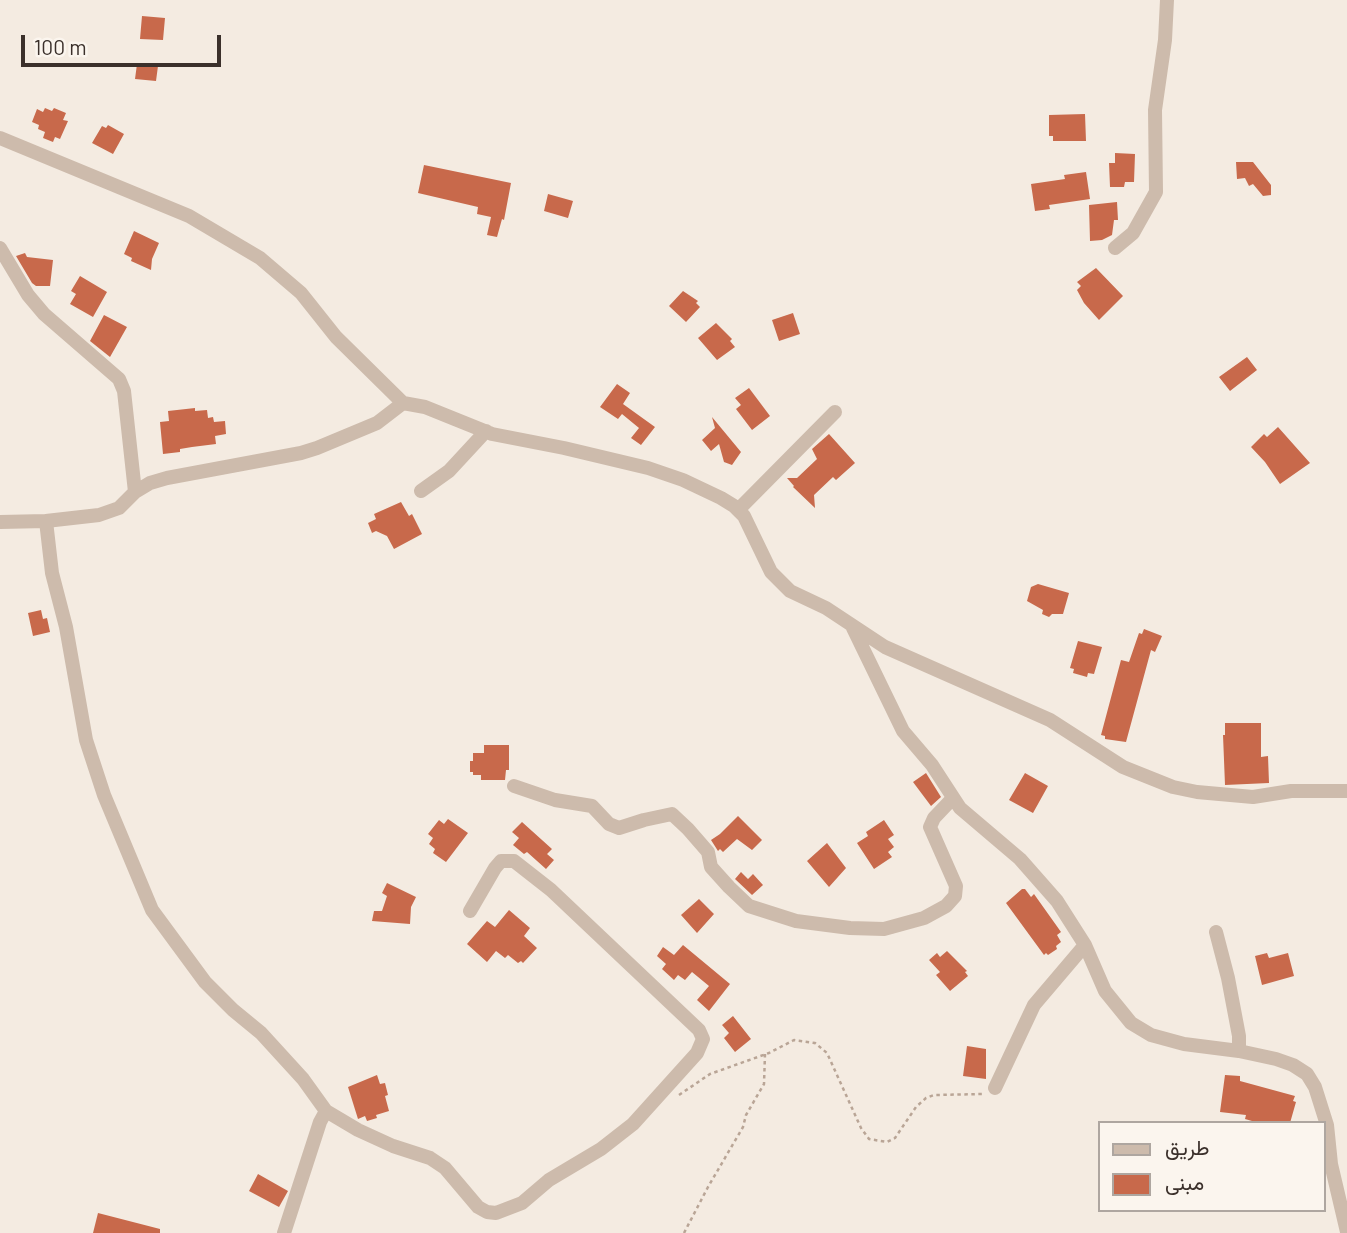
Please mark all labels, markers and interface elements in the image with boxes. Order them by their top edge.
scale bar [24,21,224,65]
text: 100 m [34,34,87,59]
legend [1098,1121,1326,1212]
text: طريق [1165,1134,1210,1159]
text: مبنى [1165,1169,1204,1194]

